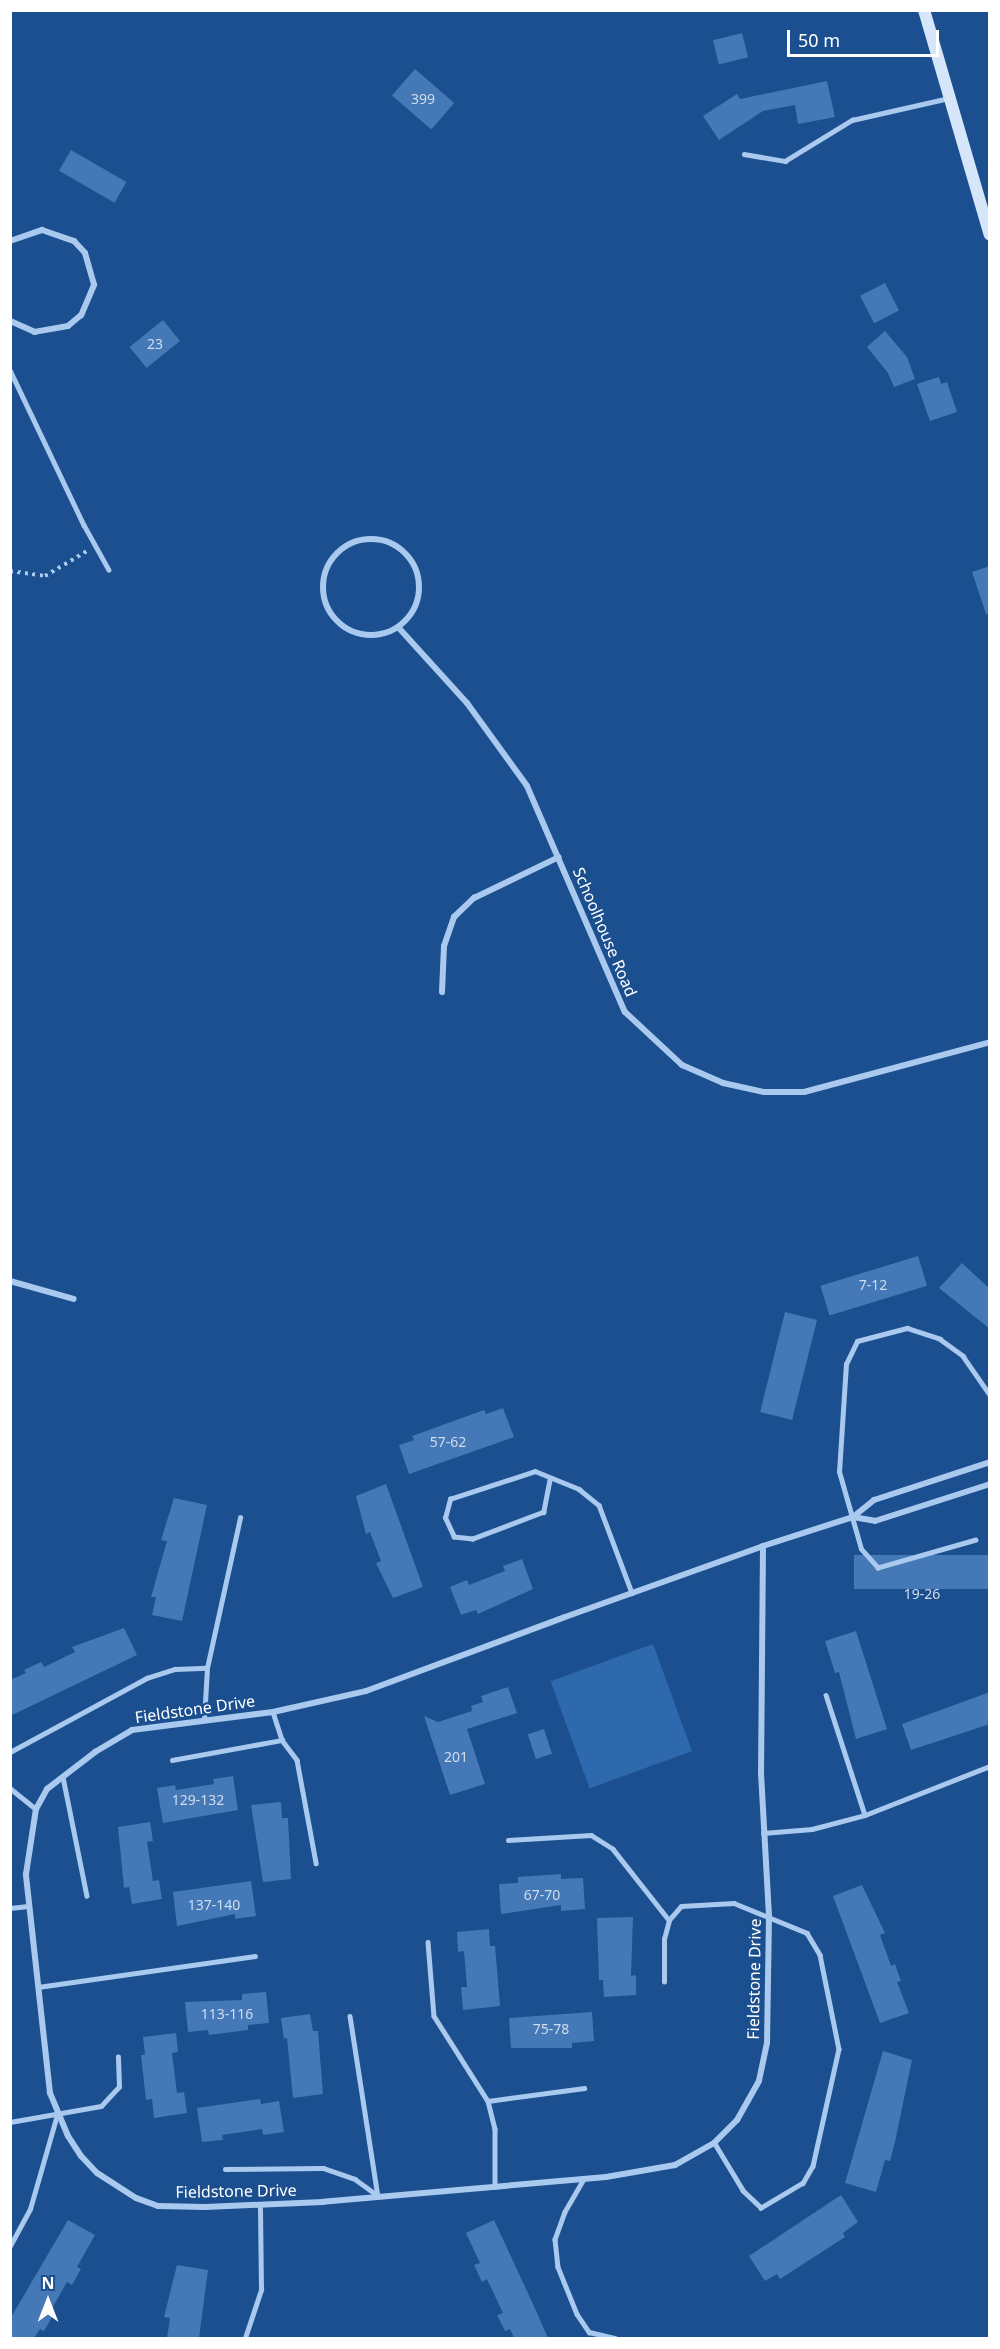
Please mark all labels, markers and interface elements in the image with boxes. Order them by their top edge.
scale bar [790,18,942,56]
text: 50 m [798,28,840,52]
house number: 399 [411,91,435,107]
house number: 23 [147,336,163,352]
street label: Schoolhouse Road [569,864,641,1000]
house number: 7-12 [859,1277,887,1293]
house number: 57-62 [430,1434,466,1450]
house number: 19-26 [904,1586,940,1602]
street label: Fieldstone Drive [134,1691,256,1727]
house number: 201 [444,1749,468,1765]
house number: 129-132 [172,1792,224,1808]
house number: 67-70 [524,1887,560,1903]
house number: 137-140 [188,1897,240,1913]
street label: Fieldstone Drive [743,1918,765,2040]
house number: 113-116 [201,2006,253,2022]
house number: 75-78 [533,2021,569,2037]
street label: Fieldstone Drive [175,2180,297,2202]
north arrow [18,2271,78,2331]
text: N [41,2272,55,2294]

